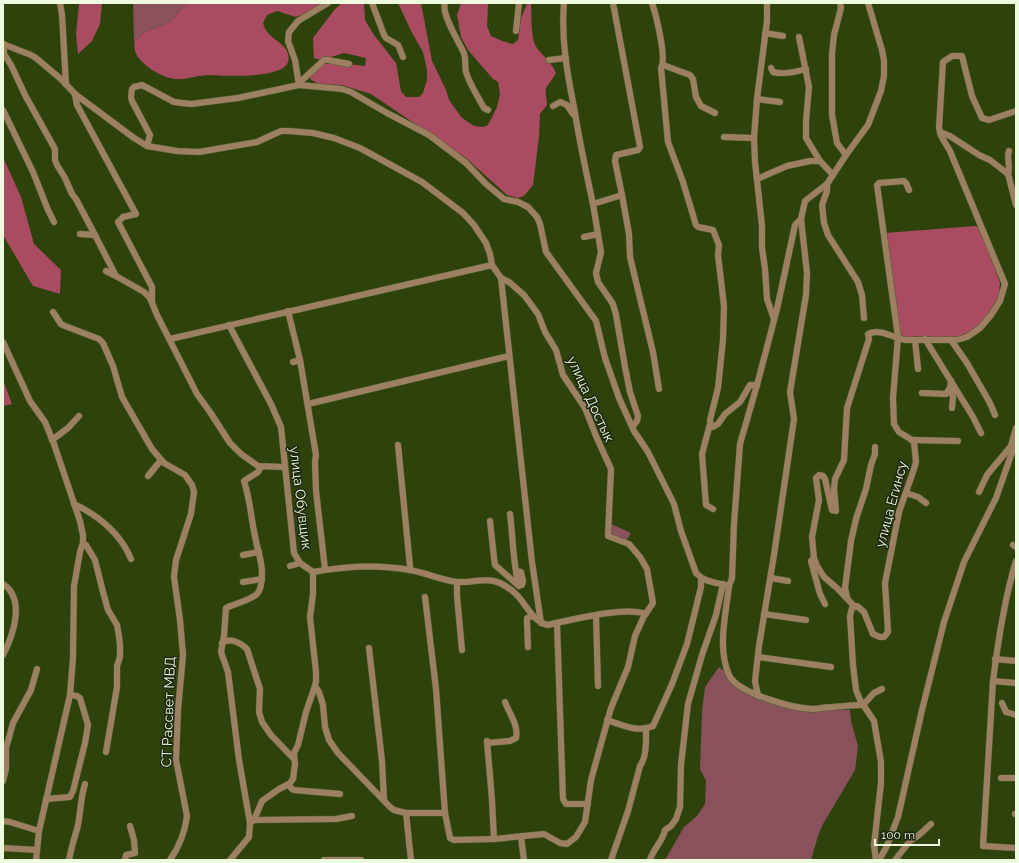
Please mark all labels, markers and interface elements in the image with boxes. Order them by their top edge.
street label: улица Достык [564,353,618,445]
street label: улица Обувщик [287,445,315,551]
street label: улица Егинсу [872,459,910,549]
street label: СТ Рассвет МВД [158,656,178,768]
scale bar [875,821,939,847]
text: 100 m [881,828,915,842]

